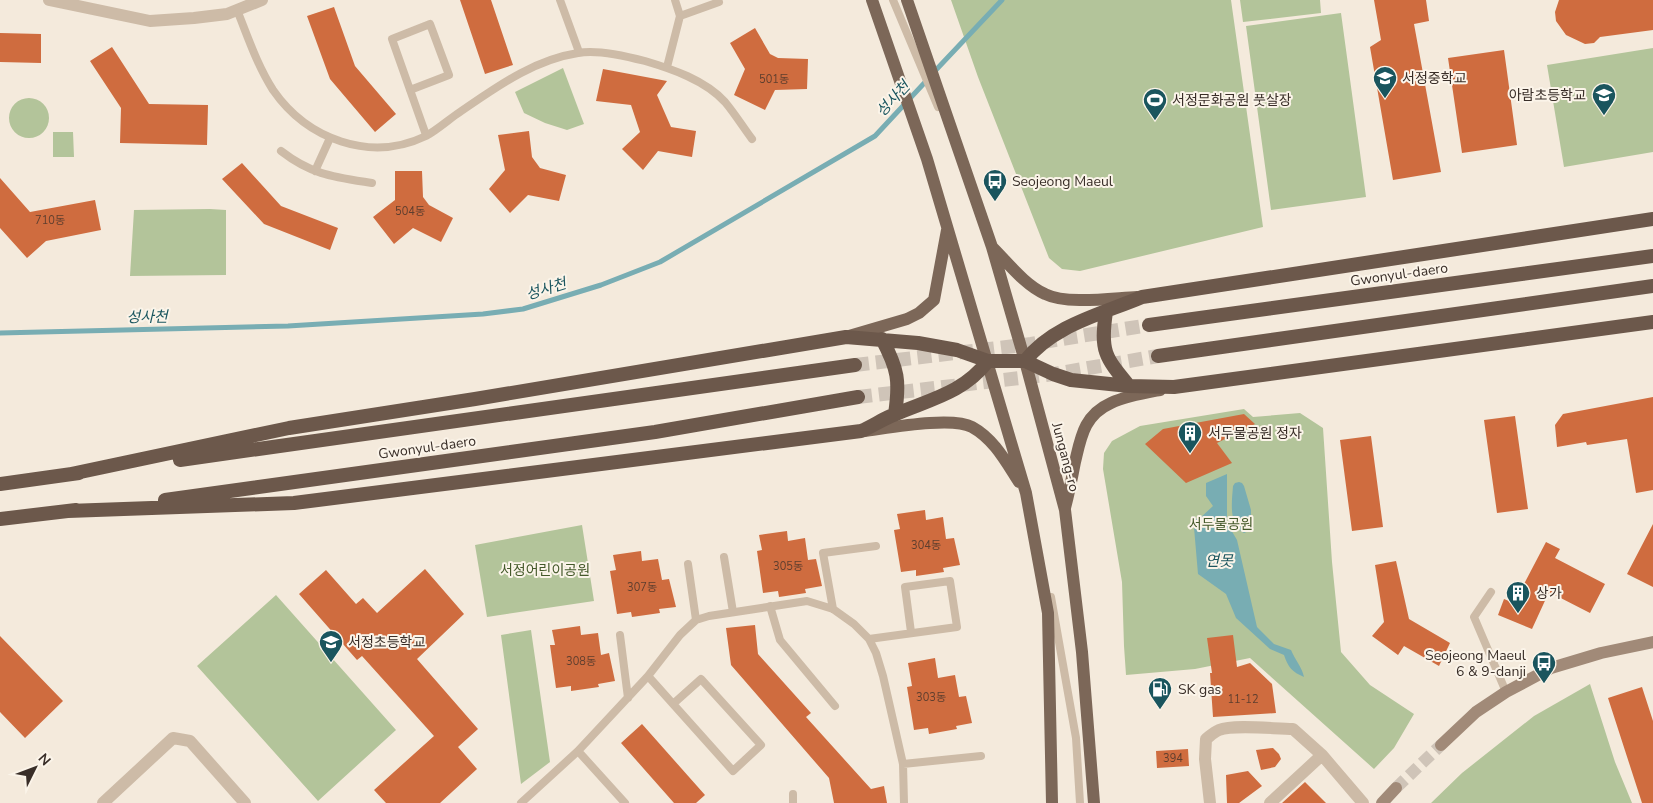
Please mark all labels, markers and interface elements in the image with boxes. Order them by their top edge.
school or university icon: 서정중학교 [1372,65,1398,99]
place label: 서정중학교 [1402,69,1467,88]
house number: 501동 [759,72,789,87]
water label: 성사천 [872,75,916,121]
school or university icon: 아람초등학교 [1591,82,1617,116]
place label: 아람초등학교 [1509,86,1586,105]
sports icon: 서정문화공원 풋살장 [1142,87,1168,121]
place label: 서정문화공원 풋살장 [1172,91,1292,110]
bus stop icon: Seojeong Maeul [982,168,1008,202]
place label: Seojeong Maeul [1012,172,1114,191]
house number: 504동 [395,204,425,219]
house number: 710동 [35,213,65,228]
street label: Gwonyul-daero [1349,258,1449,291]
water label: 성사천 [523,273,571,305]
water label: 성사천 [126,307,170,327]
street label: Jungang-ro [1047,420,1084,494]
building icon: 서두물공원 정자 [1177,420,1203,454]
place label: 서두물공원 정자 [1208,424,1302,443]
street label: Gwonyul-daero [377,431,477,464]
park label: 서두물공원 [1189,515,1253,534]
house number: 304동 [911,538,941,553]
water label: 연못 [1205,551,1234,571]
house number: 305동 [773,559,803,574]
park label: 서정어린이공원 [500,561,590,580]
house number: 307동 [627,580,657,595]
building icon: 상가 [1505,580,1531,614]
place label: 상가 [1536,584,1562,603]
school or university icon: 서정초등학교 [318,629,344,663]
place label: 서정초등학교 [348,633,425,652]
place label: Seojeong Maeul 6 & 9-danji [1425,646,1527,681]
bus stop icon: Seojeong Maeul 6 & 9-danji [1531,650,1557,684]
house number: 308동 [566,654,596,669]
fuel station icon: SK gas [1147,676,1173,710]
place label: SK gas [1178,680,1222,699]
house number: 303동 [916,690,946,705]
house number: 11-12 [1227,692,1259,707]
north arrow [10,743,60,793]
text: N [34,749,55,770]
house number: 394 [1163,751,1183,766]

